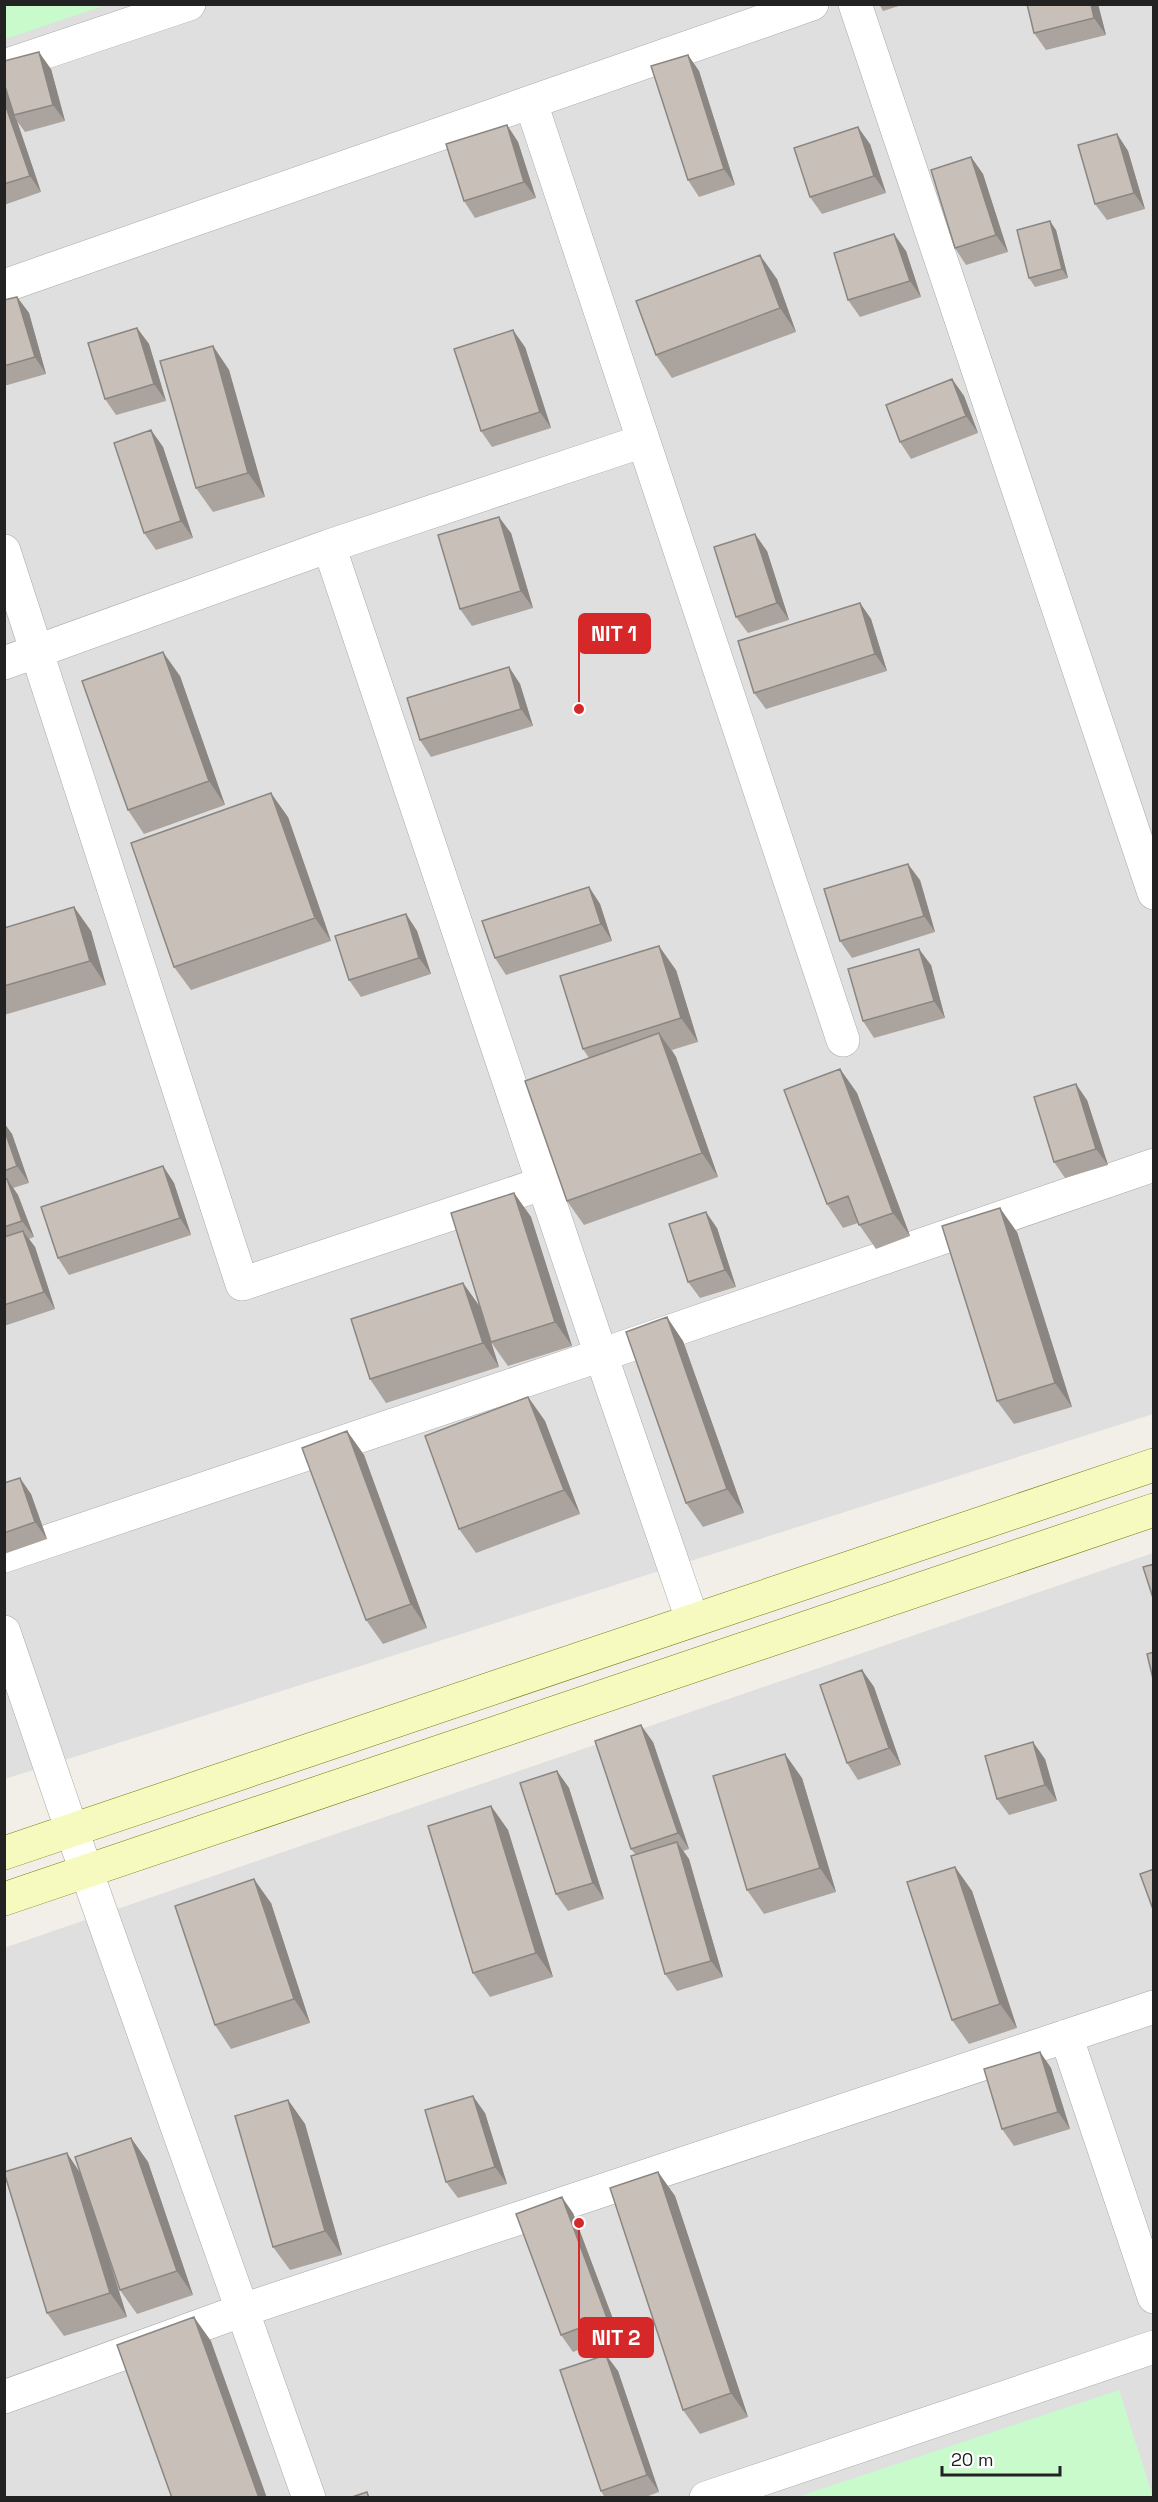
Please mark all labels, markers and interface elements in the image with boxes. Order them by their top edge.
callout: NIT 1 [579,614,650,653]
text: NIT 1 [591,620,637,647]
callout: NIT 2 [579,2318,653,2357]
text: NIT 2 [591,2324,641,2351]
scale bar [942,2439,1060,2477]
text: 20 m [951,2448,994,2471]

